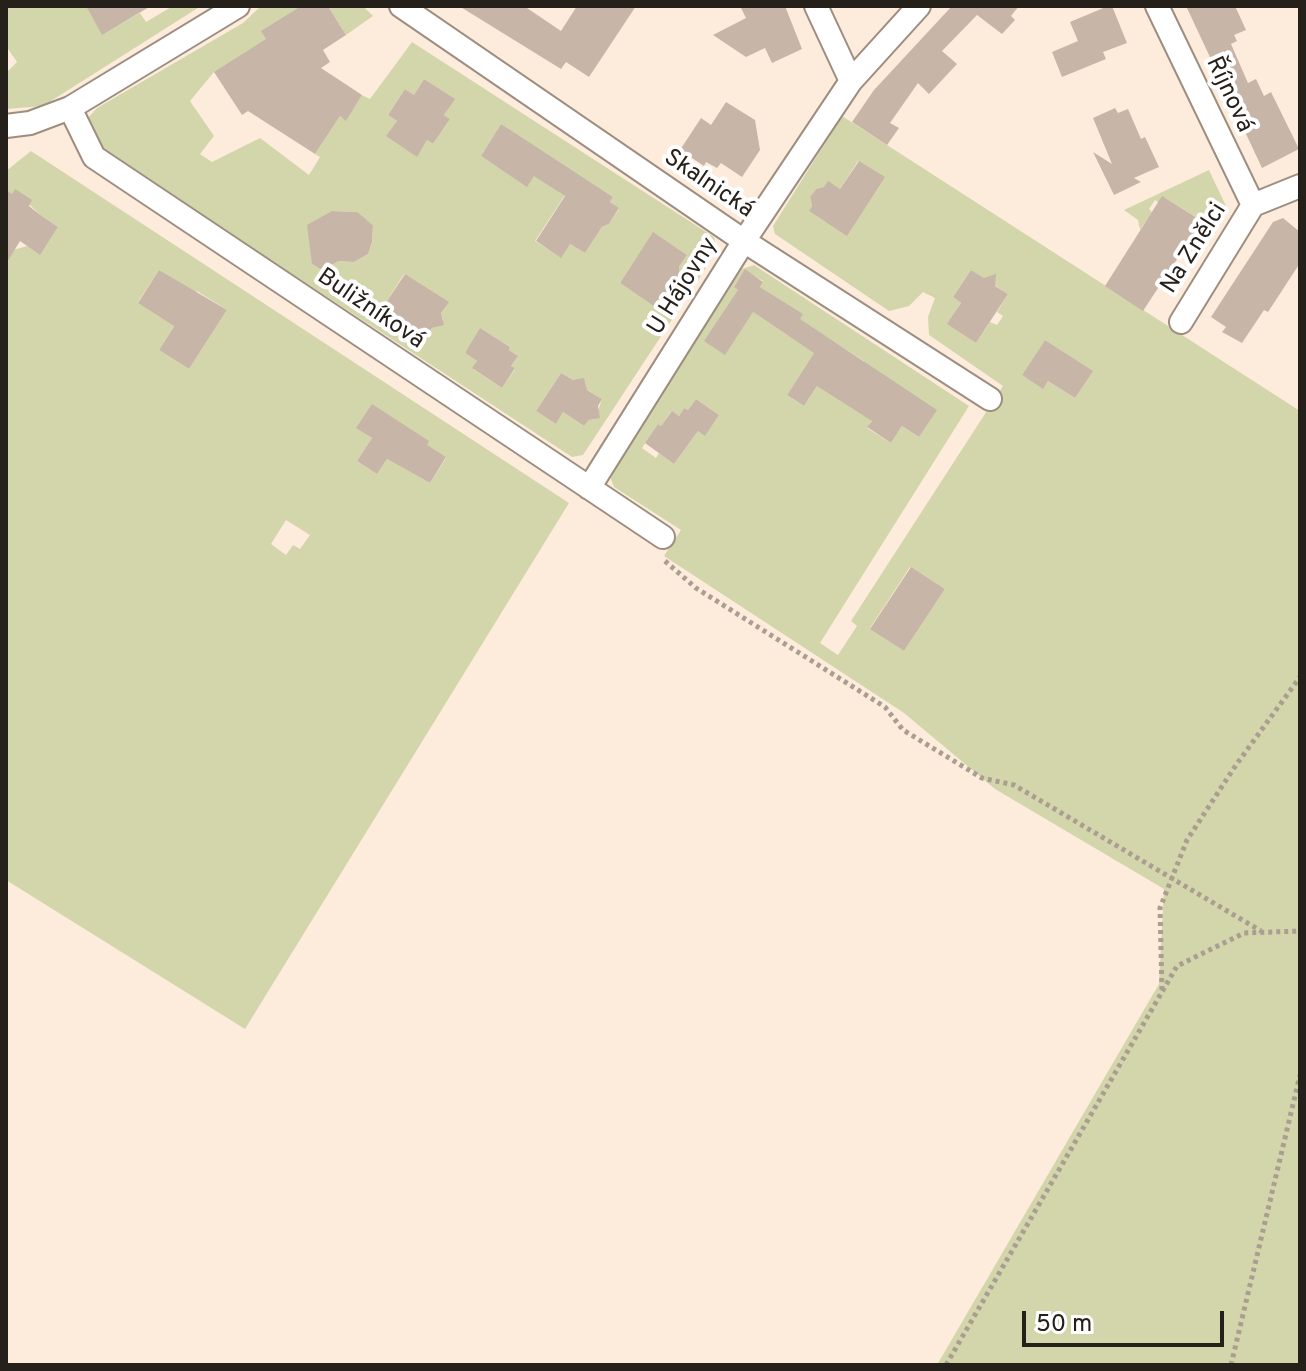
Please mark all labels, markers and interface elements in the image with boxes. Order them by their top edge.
street label: Říjnová [1198,53,1258,137]
street label: Skalnická [657,144,759,226]
street label: Na Znělci [1156,198,1234,300]
street label: U Hájovny [643,233,725,341]
street label: Buližníková [311,264,429,356]
scale bar [1026,1295,1228,1345]
text: 50 m [1036,1310,1092,1340]

